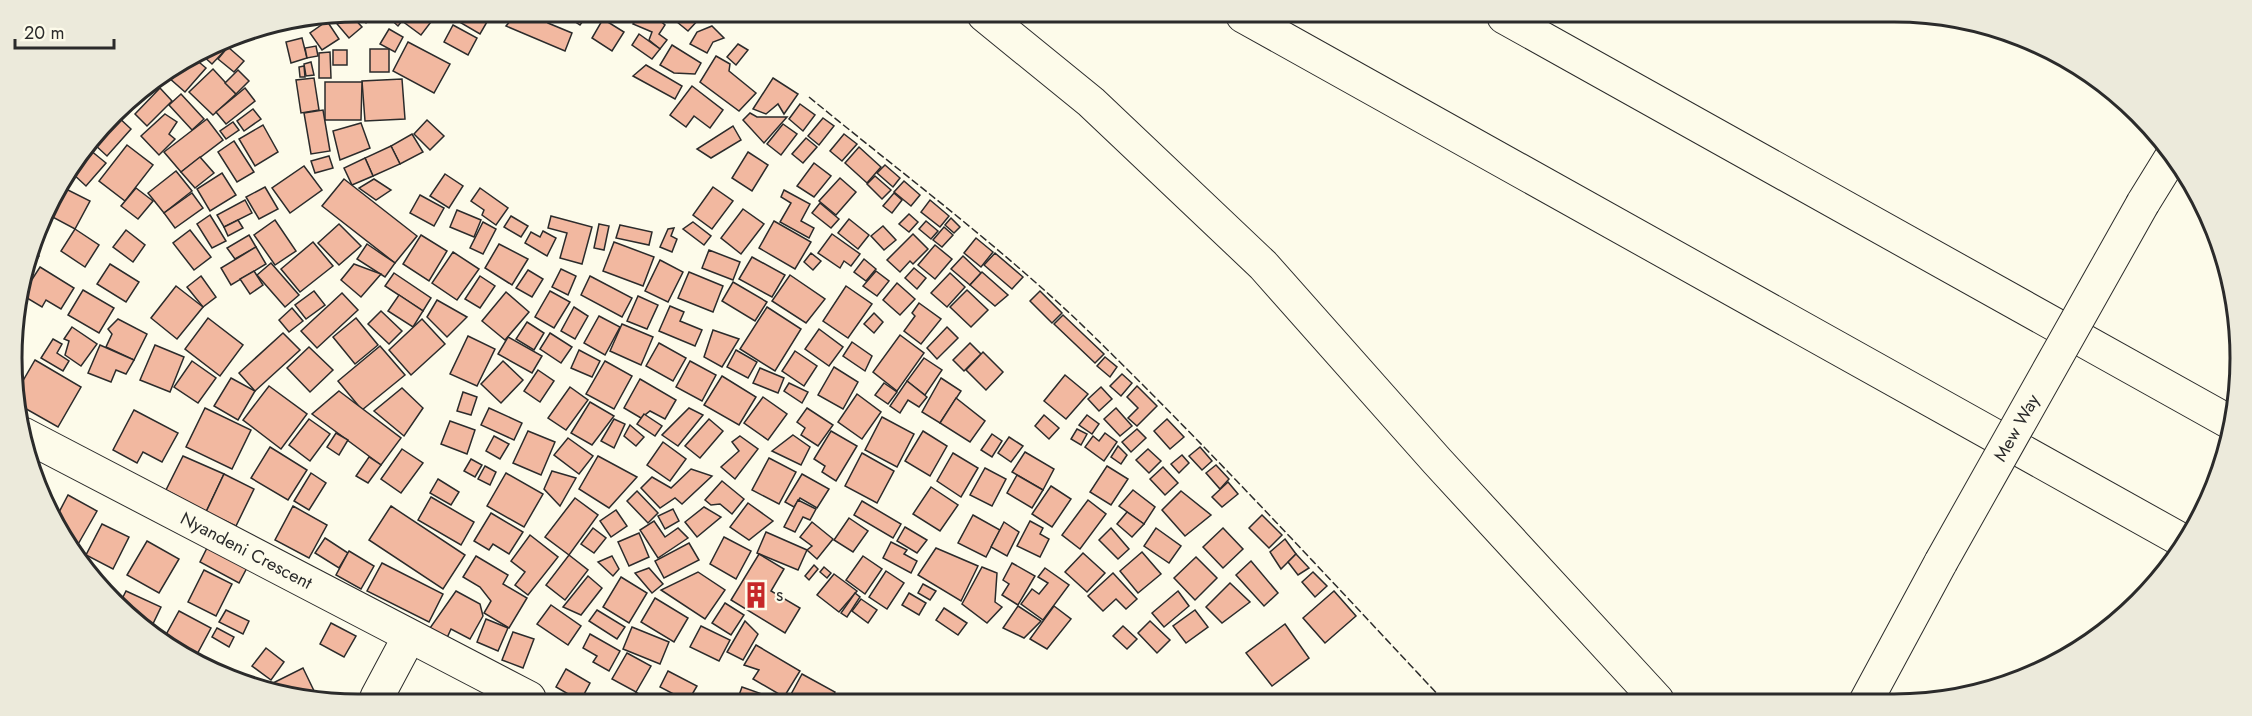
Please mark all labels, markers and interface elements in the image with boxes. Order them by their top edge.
scale bar [15,12,114,50]
text: 20 m [24,20,64,46]
street label: Mew Way [1987,389,2046,466]
street label: Nyandeni Crescent [176,505,318,596]
building icon: s [741,580,771,610]
place label: s [776,582,783,608]

